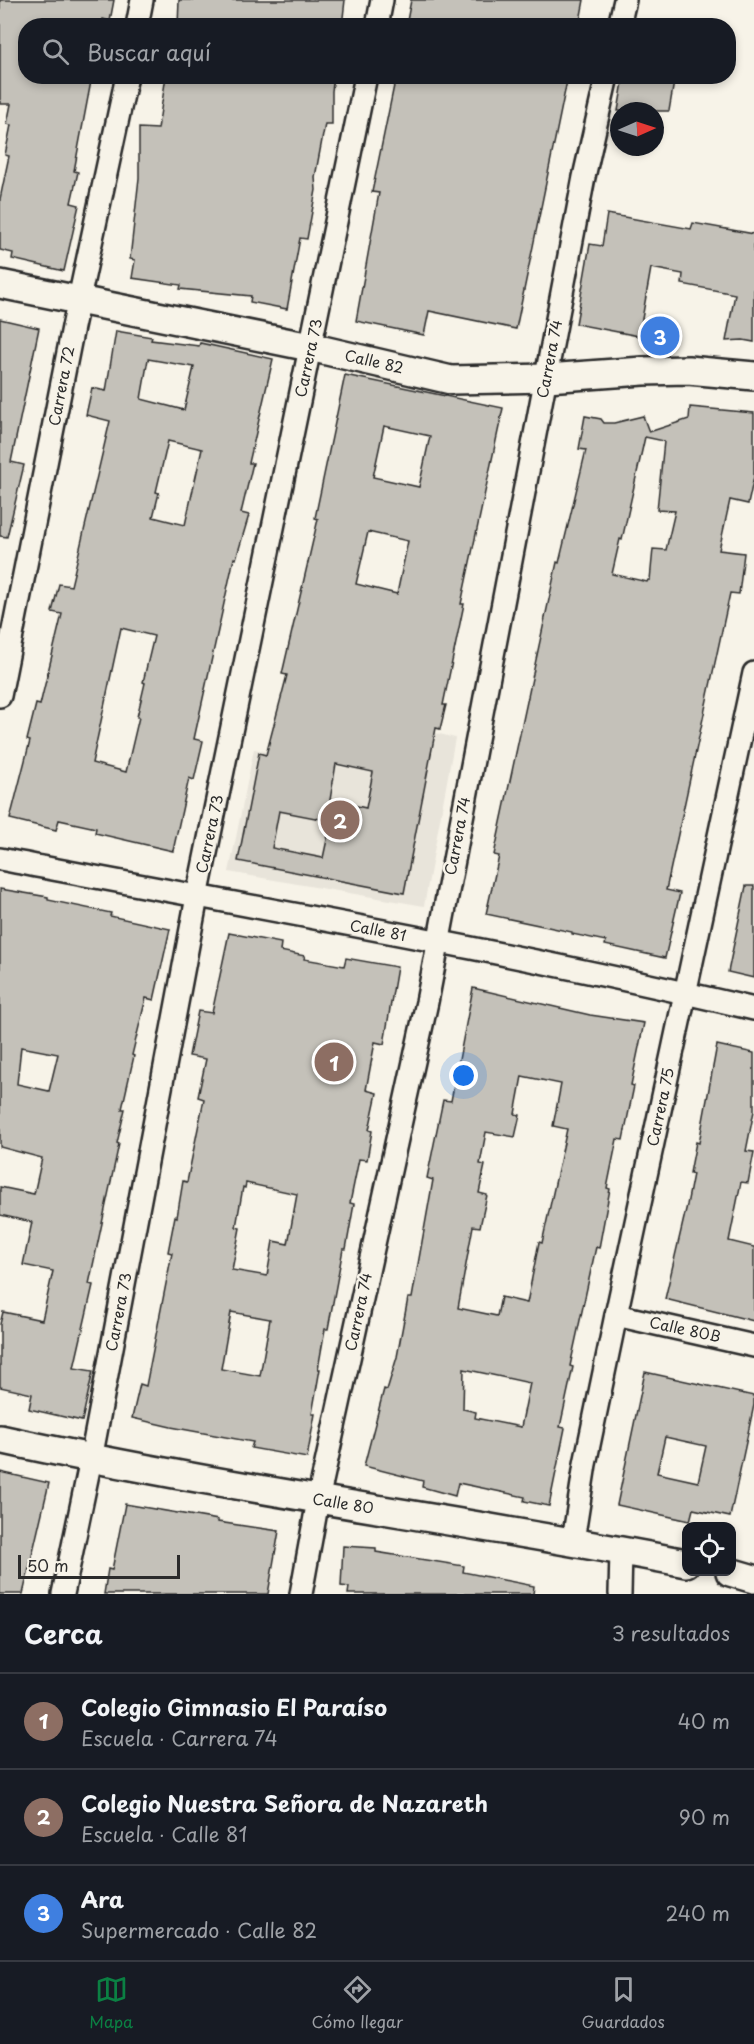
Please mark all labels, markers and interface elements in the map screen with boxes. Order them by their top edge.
search box [18,18,736,84]
icon: search [39,35,72,68]
text: Buscar aquí [87,35,211,68]
north arrow [610,102,664,156]
pin: 3 [640,314,680,358]
street label: Carrera 73 [288,316,327,399]
street label: Carrera 74 [530,317,567,400]
street label: Calle 82 [343,343,406,378]
street label: Carrera 72 [42,344,80,428]
street label: Carrera 73 [189,792,228,875]
street label: Carrera 74 [438,794,475,877]
pin: 2 [320,798,360,842]
street label: Calle 81 [348,913,409,946]
pin: 1 [314,1040,354,1084]
your location [449,1061,478,1090]
street label: Carrera 75 [640,1065,679,1148]
street label: Carrera 73 [99,1270,136,1353]
street label: Carrera 74 [338,1270,377,1353]
street label: Calle 80B [648,1310,723,1347]
street label: Calle 80 [311,1486,375,1519]
map controls [682,1522,736,1576]
button: locate [682,1522,736,1576]
scale bar [18,1552,180,1580]
text: 50 m [27,1553,68,1577]
text: Cerca [24,1614,103,1653]
text: 3 resultados [612,1618,730,1648]
text: Colegio Gimnasio El Paraíso [81,1690,387,1723]
text: 1 [39,1706,48,1736]
text: 40 m [678,1706,730,1736]
text: Escuela · Carrera 74 [81,1723,278,1753]
text: Colegio Nuestra Señora de Nazareth [81,1786,488,1819]
text: 2 [36,1802,51,1832]
text: 90 m [679,1802,730,1832]
text: Escuela · Calle 81 [81,1819,247,1849]
text: Ara [81,1882,124,1915]
text: 3 [37,1898,50,1928]
text: 240 m [665,1898,730,1928]
text: Supermercado · Calle 82 [81,1915,317,1945]
tab: Mapa [89,1973,133,2033]
tab: Cómo llegar [312,1973,403,2033]
tab: Guardados [582,1973,665,2033]

